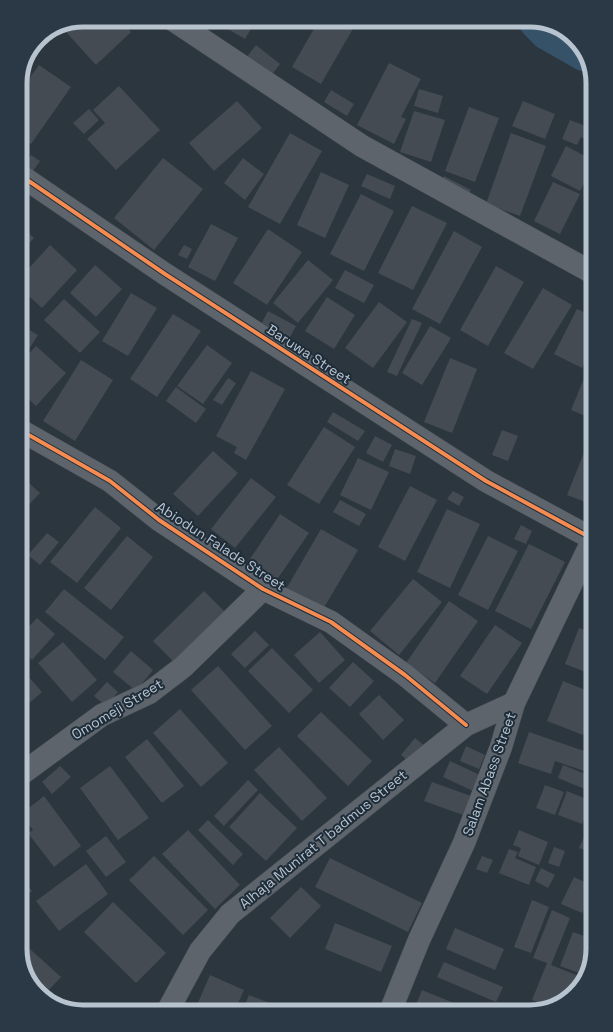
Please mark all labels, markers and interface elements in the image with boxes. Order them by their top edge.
street label: Baruwa Street [264,320,354,388]
street label: Abiodun Falade Street [153,498,289,594]
street label: Omomeji Street [68,675,166,743]
street label: Salam Abass Street [458,710,520,838]
street label: Alhaja Munirat T badmus Street [235,766,411,912]

